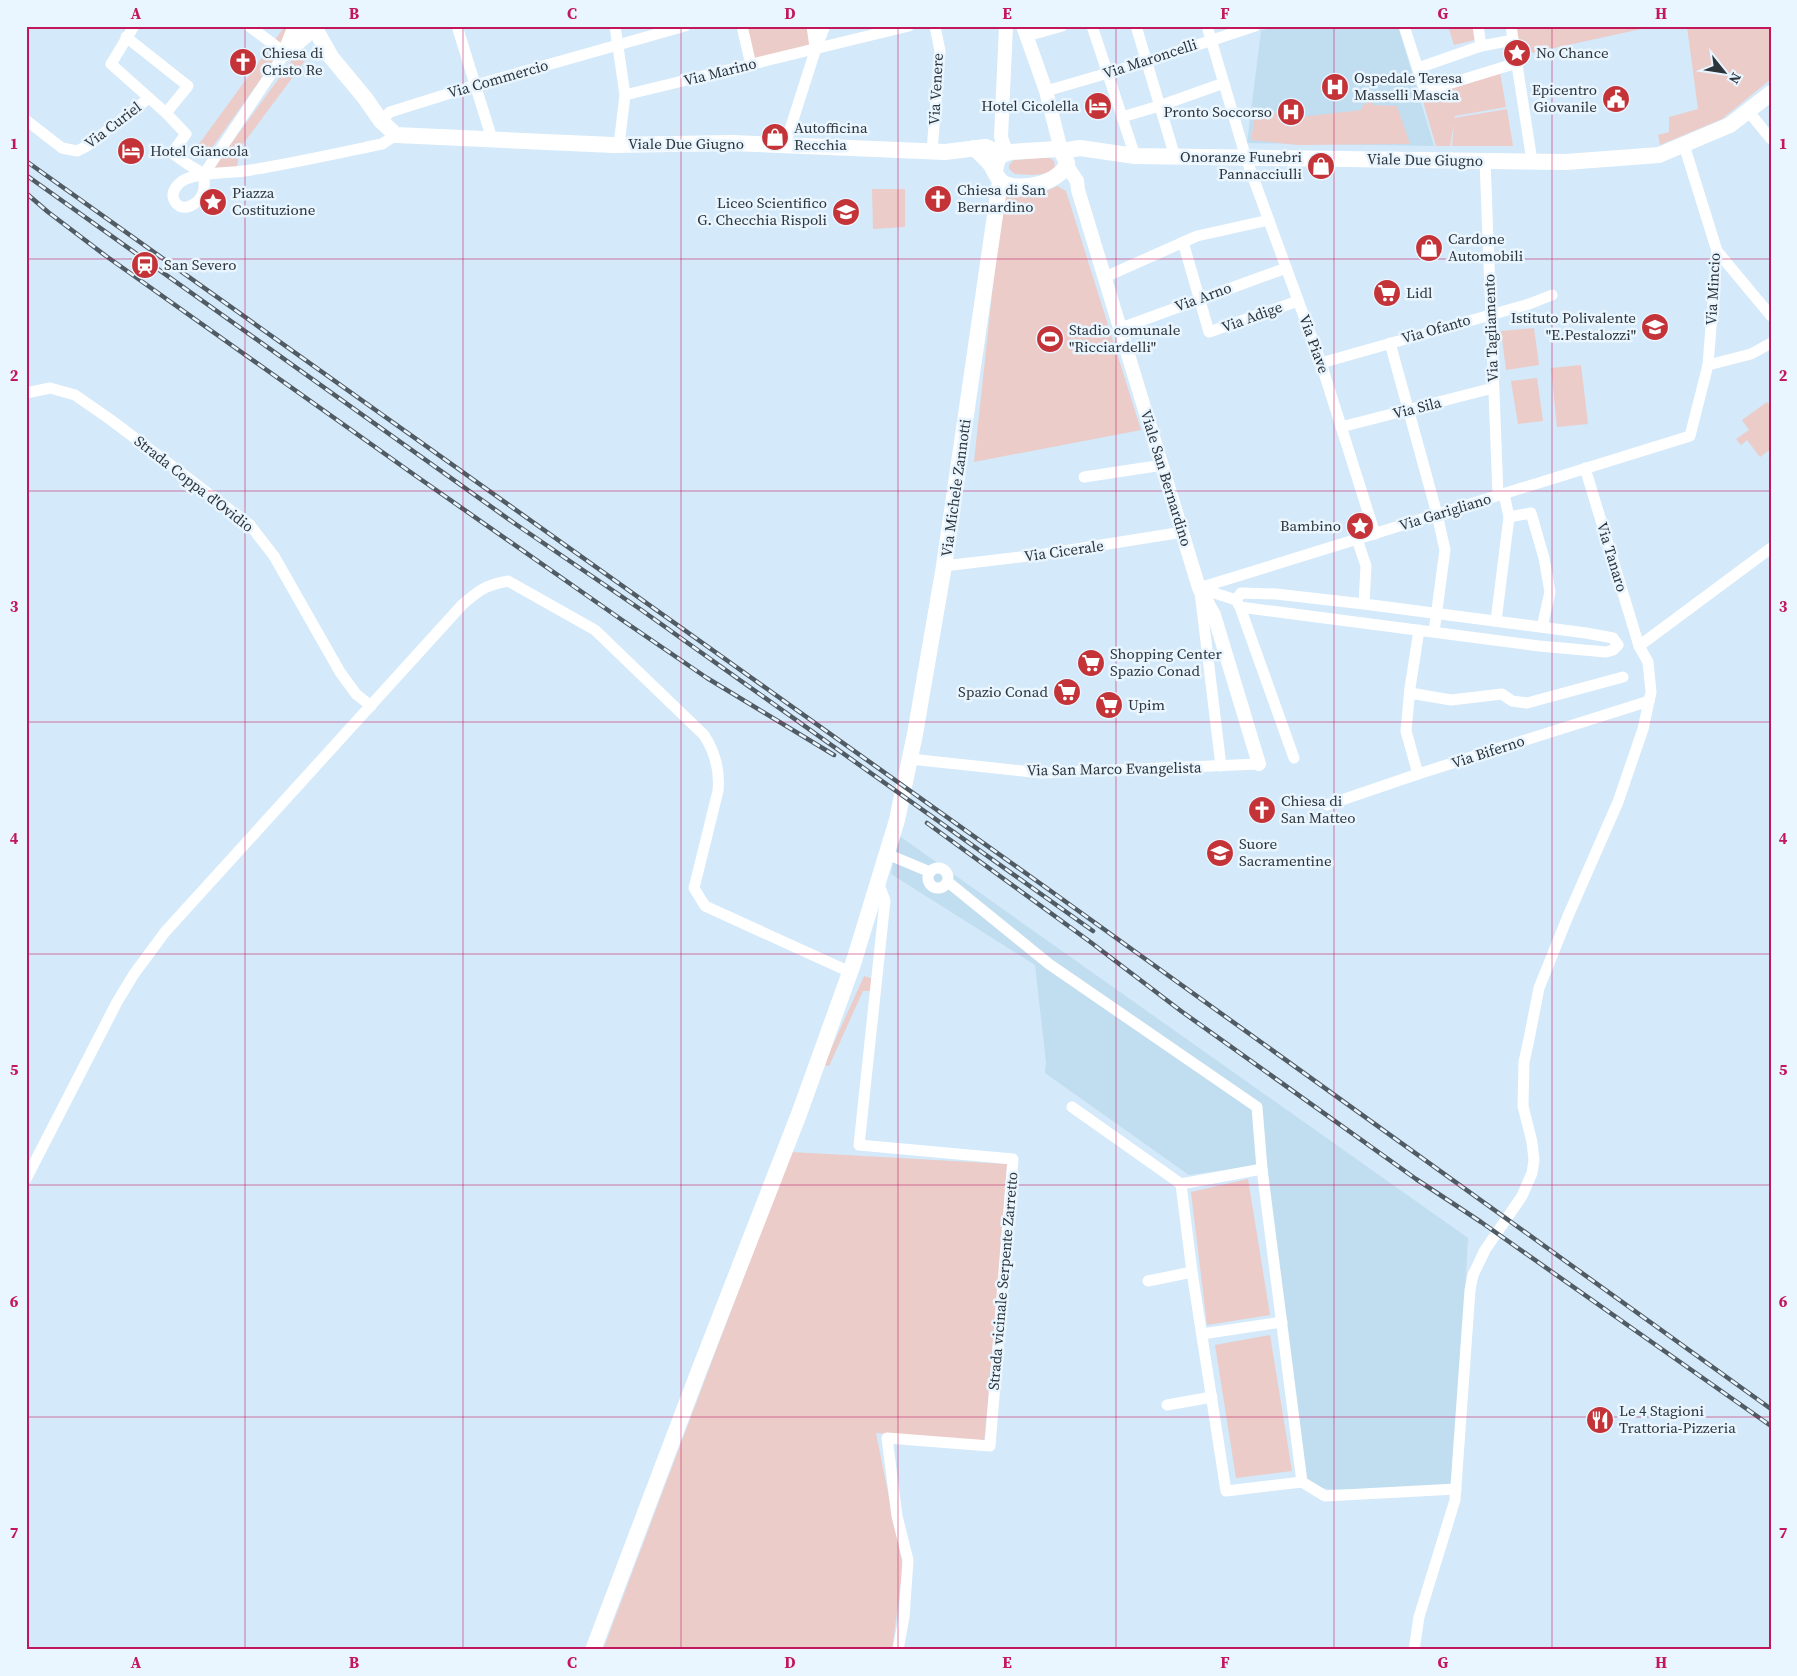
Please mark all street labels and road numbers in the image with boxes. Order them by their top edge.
street label: Via Maroncelli [1100,33,1200,84]
street label: Via Marino [681,52,758,91]
street label: Via Venere [923,52,948,126]
street label: Via Commercio [445,54,551,103]
street label: Via Curiel [80,96,146,153]
street label: Viale Due Giugno [628,133,744,154]
street label: Viale Due Giugno [1367,148,1483,171]
street label: Via Mincio [1700,252,1725,326]
street label: Via Tagliamento [1478,274,1503,383]
street label: Via Arno [1172,277,1234,316]
street label: Via Adige [1219,296,1285,337]
street label: Via Ofanto [1399,309,1473,348]
street label: Via Piave [1294,312,1335,376]
street label: Via Sila [1390,391,1444,424]
street label: Viale San Bernardino [1136,407,1197,549]
street label: Via Michele Zannotti [935,418,976,558]
street label: Strada Coppa d'Ovidio [130,430,258,537]
street label: Via Garigliano [1396,488,1493,535]
street label: Via Tanaro [1592,519,1633,594]
street label: Via Cicerale [1023,534,1105,566]
street label: Via Biferno [1449,730,1527,773]
street label: Via San Marco Evangelista [1026,756,1202,781]
street label: Strada vicinale Serpente Zarretto [982,1171,1023,1391]

